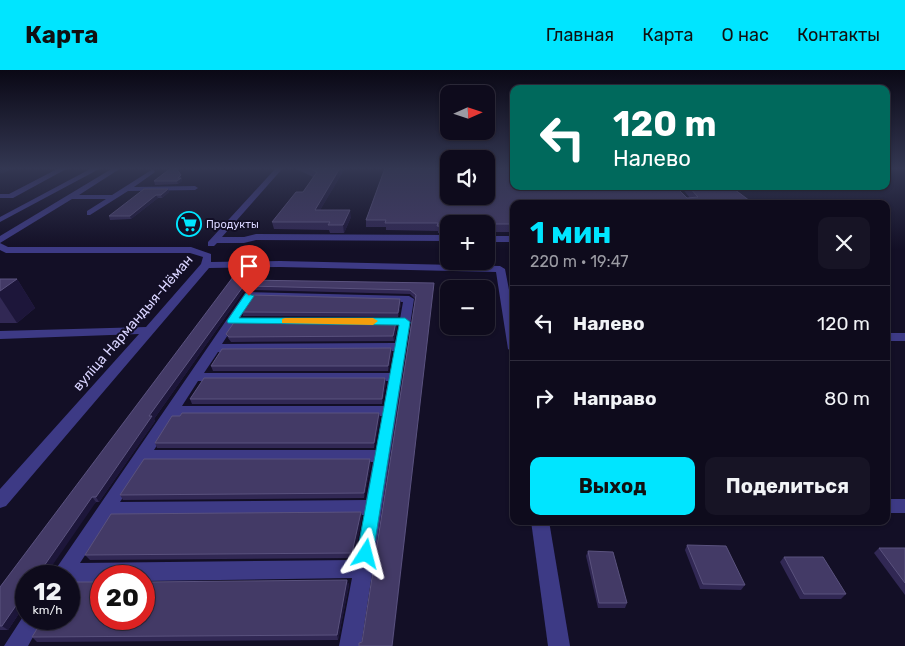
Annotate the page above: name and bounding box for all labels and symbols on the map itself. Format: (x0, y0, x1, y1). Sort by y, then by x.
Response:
north arrow (440, 85, 495, 140)
supermarket icon: Продукты (176, 211, 202, 237)
place label: Продукты (206, 218, 259, 231)
pin (228, 245, 270, 296)
street label: вуліца Нармандыя-Нёман (69, 252, 197, 394)
position arrow (339, 527, 391, 579)
speed limit sign: 20 (90, 565, 155, 630)

